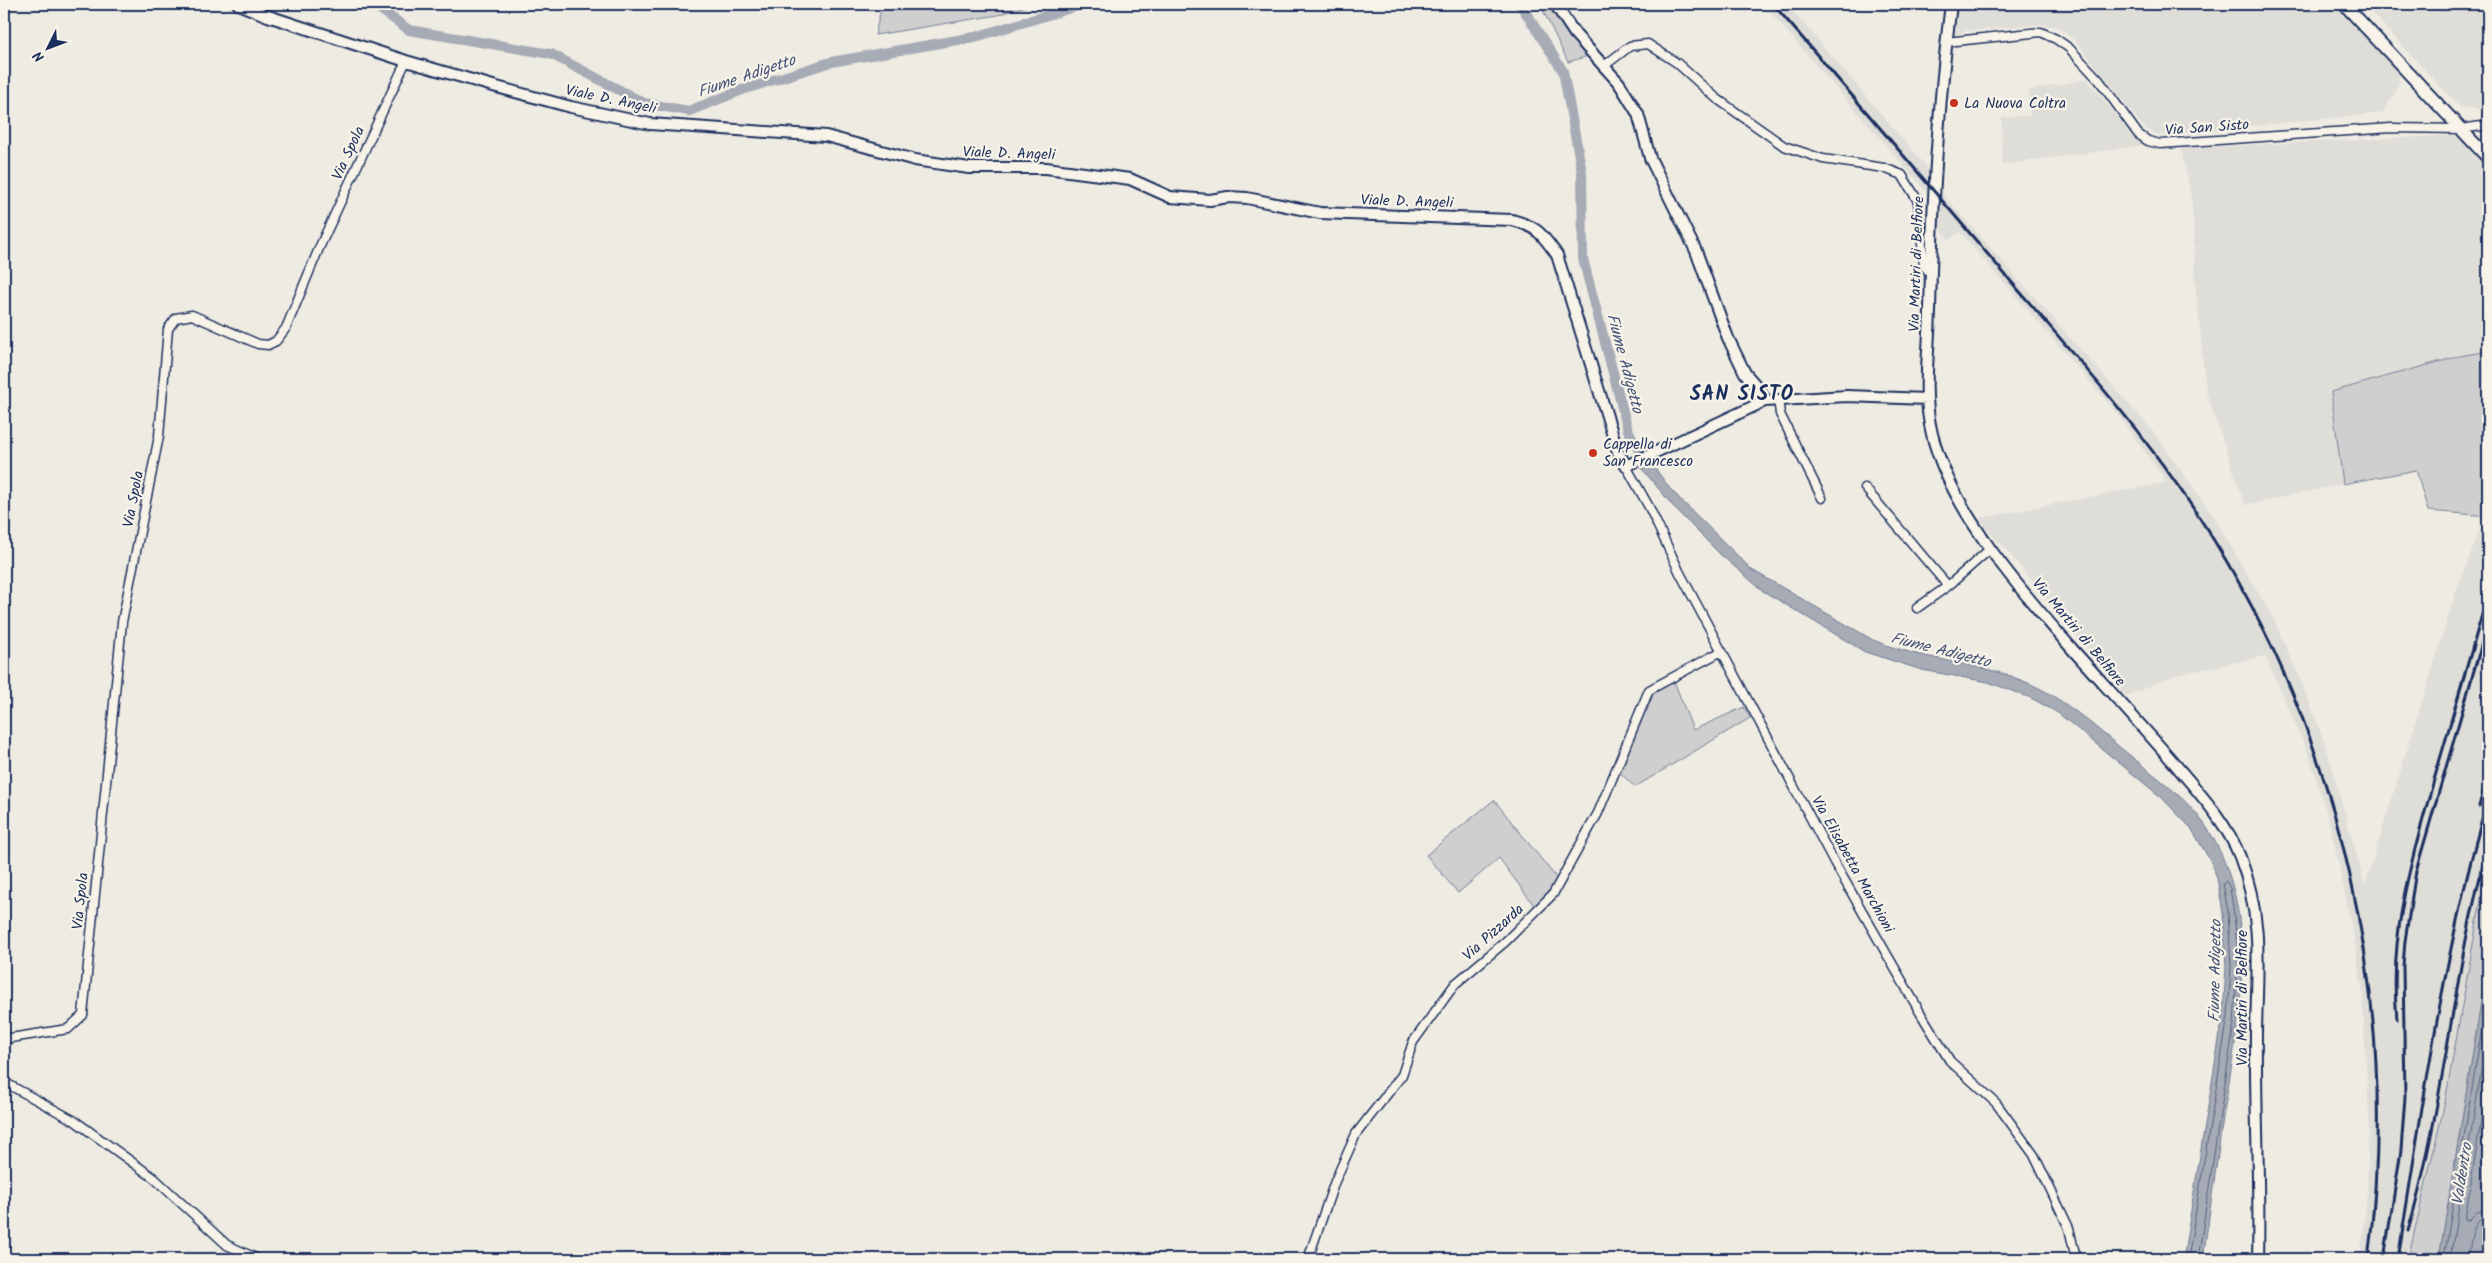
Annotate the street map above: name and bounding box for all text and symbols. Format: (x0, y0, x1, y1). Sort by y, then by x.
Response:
north arrow (22, 22, 72, 72)
text: N (28, 45, 50, 67)
water label: Fiume Adigetto (694, 47, 801, 105)
street label: Viale D. Angeli (563, 79, 660, 122)
place label: La Nuova Coltra (1964, 92, 2066, 116)
marker: La Nuova Coltra (1948, 97, 1960, 109)
street label: Via San Sisto (2164, 113, 2250, 143)
street label: Via Spola (326, 122, 372, 184)
street label: Viale D. Angeli (962, 140, 1057, 168)
street label: Viale D. Angeli (1360, 188, 1455, 216)
street label: Via Martiri di Belfiore (1903, 195, 1931, 332)
water label: Fiume Adigetto (1599, 311, 1650, 418)
district label: SAN SISTO (1690, 379, 1794, 411)
place label: Cappella di San Francesco (1603, 433, 1693, 474)
marker: Cappella di San Francesco (1587, 447, 1599, 459)
street label: Via Spola (117, 469, 151, 530)
street label: Via Martiri di Belfiore (2025, 573, 2131, 693)
water label: Fiume Adigetto (1888, 626, 1995, 675)
street label: Via Elisabetta Marchioni (1804, 791, 1901, 939)
street label: Via Spola (66, 871, 96, 931)
street label: Via Pizzarda (1457, 898, 1530, 967)
water label: Fiume Adigetto (2202, 918, 2229, 1022)
street label: Via Martiri di Belfiore (2231, 930, 2255, 1066)
water label: Valdentro (2445, 1140, 2480, 1207)

